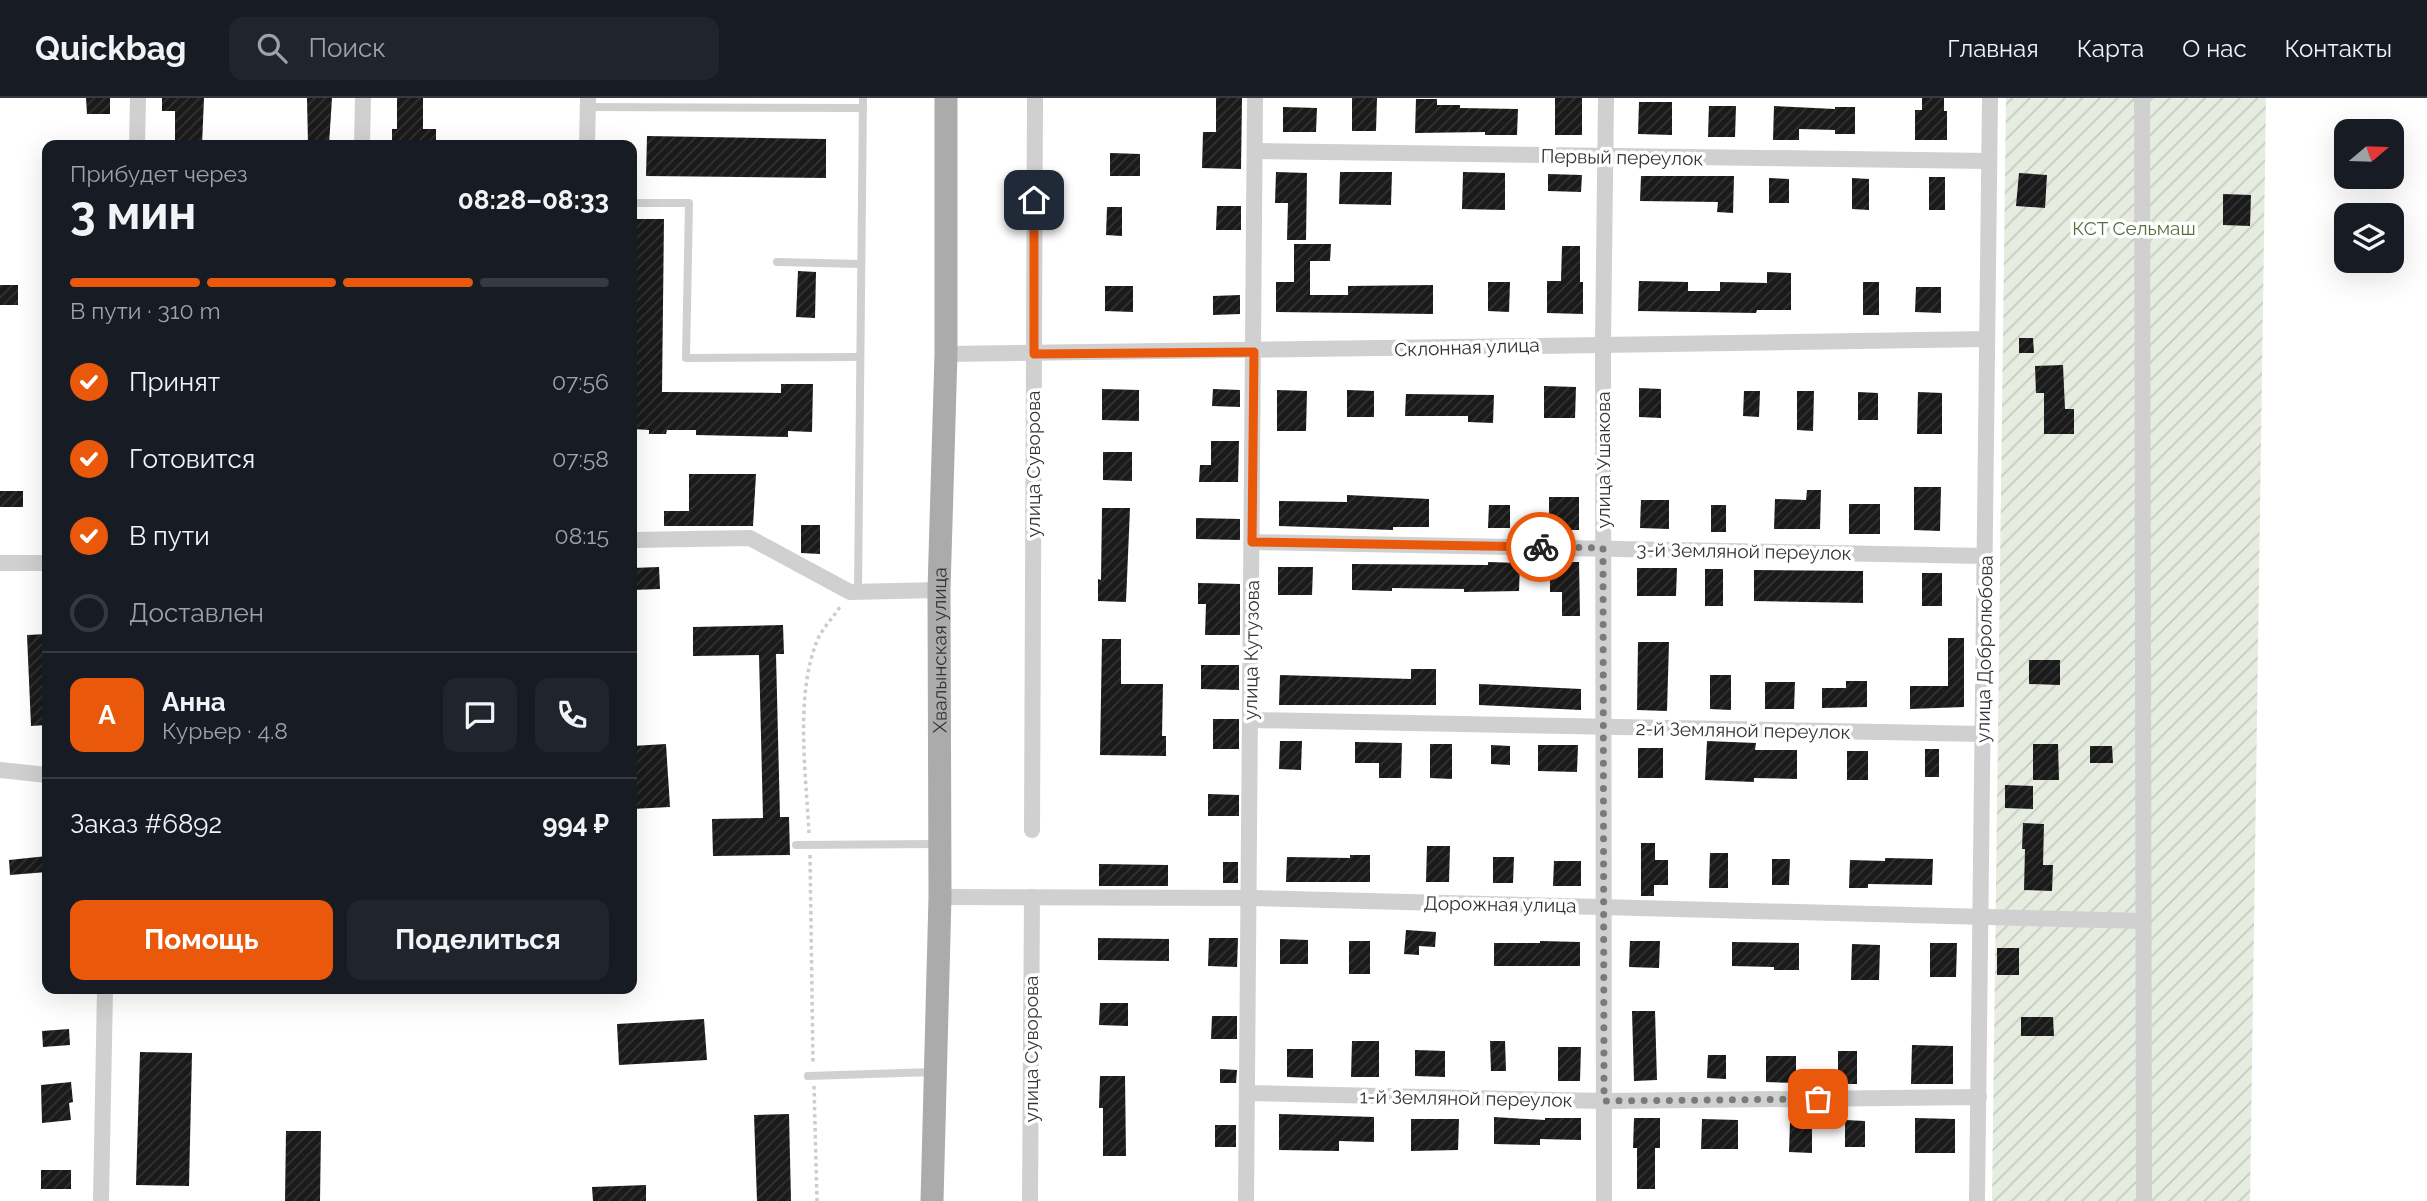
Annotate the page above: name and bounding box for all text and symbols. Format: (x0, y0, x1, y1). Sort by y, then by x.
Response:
search box (229, 17, 719, 80)
text: Quickbag (35, 29, 187, 68)
icon: search (253, 29, 291, 67)
text: Поиск (309, 33, 386, 63)
text: Главная (1947, 34, 2039, 63)
text: Карта (2077, 34, 2144, 63)
text: О нас (2182, 34, 2247, 63)
text: Контакты (2285, 34, 2392, 63)
north arrow (2334, 119, 2404, 189)
map controls (2334, 119, 2404, 273)
street label: Первый переулок (1541, 145, 1704, 169)
text: Прибудет через (70, 160, 248, 187)
pin (1004, 170, 1064, 230)
icon: home (1015, 181, 1053, 219)
text: 08:28–08:33 (458, 185, 609, 215)
text: 3 мин (70, 186, 196, 240)
button: layers (2334, 203, 2404, 273)
park label: КСТ Сельмаш (2072, 217, 2196, 239)
text: В пути · 310 m (70, 297, 221, 324)
street label: Склонная улица (1394, 333, 1540, 361)
icon: check (70, 363, 108, 401)
text: Принят (129, 367, 220, 397)
text: 07:56 (552, 368, 609, 395)
street label: улица Суворова (1022, 391, 1044, 537)
street label: улица Ушакова (1592, 391, 1614, 529)
icon: check (70, 440, 108, 478)
text: Готовится (129, 444, 255, 474)
text: 07:58 (552, 445, 609, 472)
courier (1506, 512, 1576, 582)
icon: check (70, 517, 108, 555)
text: В пути (129, 521, 210, 551)
text: 08:15 (555, 522, 609, 549)
icon: bike (1522, 528, 1560, 566)
street label: 3-й Земляной переулок (1636, 538, 1852, 564)
street label: улица Добролюбова (1971, 555, 1997, 743)
street label: Хвалынская улица (928, 567, 951, 733)
street label: улица Кутузова (1239, 580, 1263, 720)
text: Доставлен (129, 598, 264, 628)
button: chat (443, 678, 517, 752)
button: phone (535, 678, 609, 752)
text: Анна (162, 687, 226, 717)
text: А (98, 700, 116, 730)
text: Курьер · 4.8 (162, 717, 288, 744)
street label: 2-й Земляной переулок (1635, 717, 1851, 743)
text: Заказ #6892 (70, 809, 222, 839)
text: 994 ₽ (542, 809, 609, 839)
street label: Дорожная улица (1423, 892, 1577, 916)
button: Помощь (70, 900, 333, 980)
button: Поделиться (347, 900, 609, 980)
street label: улица Суворова (1020, 976, 1042, 1122)
pin (1788, 1069, 1848, 1129)
icon: bag (1799, 1080, 1837, 1118)
street label: 1-й Земляной переулок (1359, 1085, 1573, 1111)

